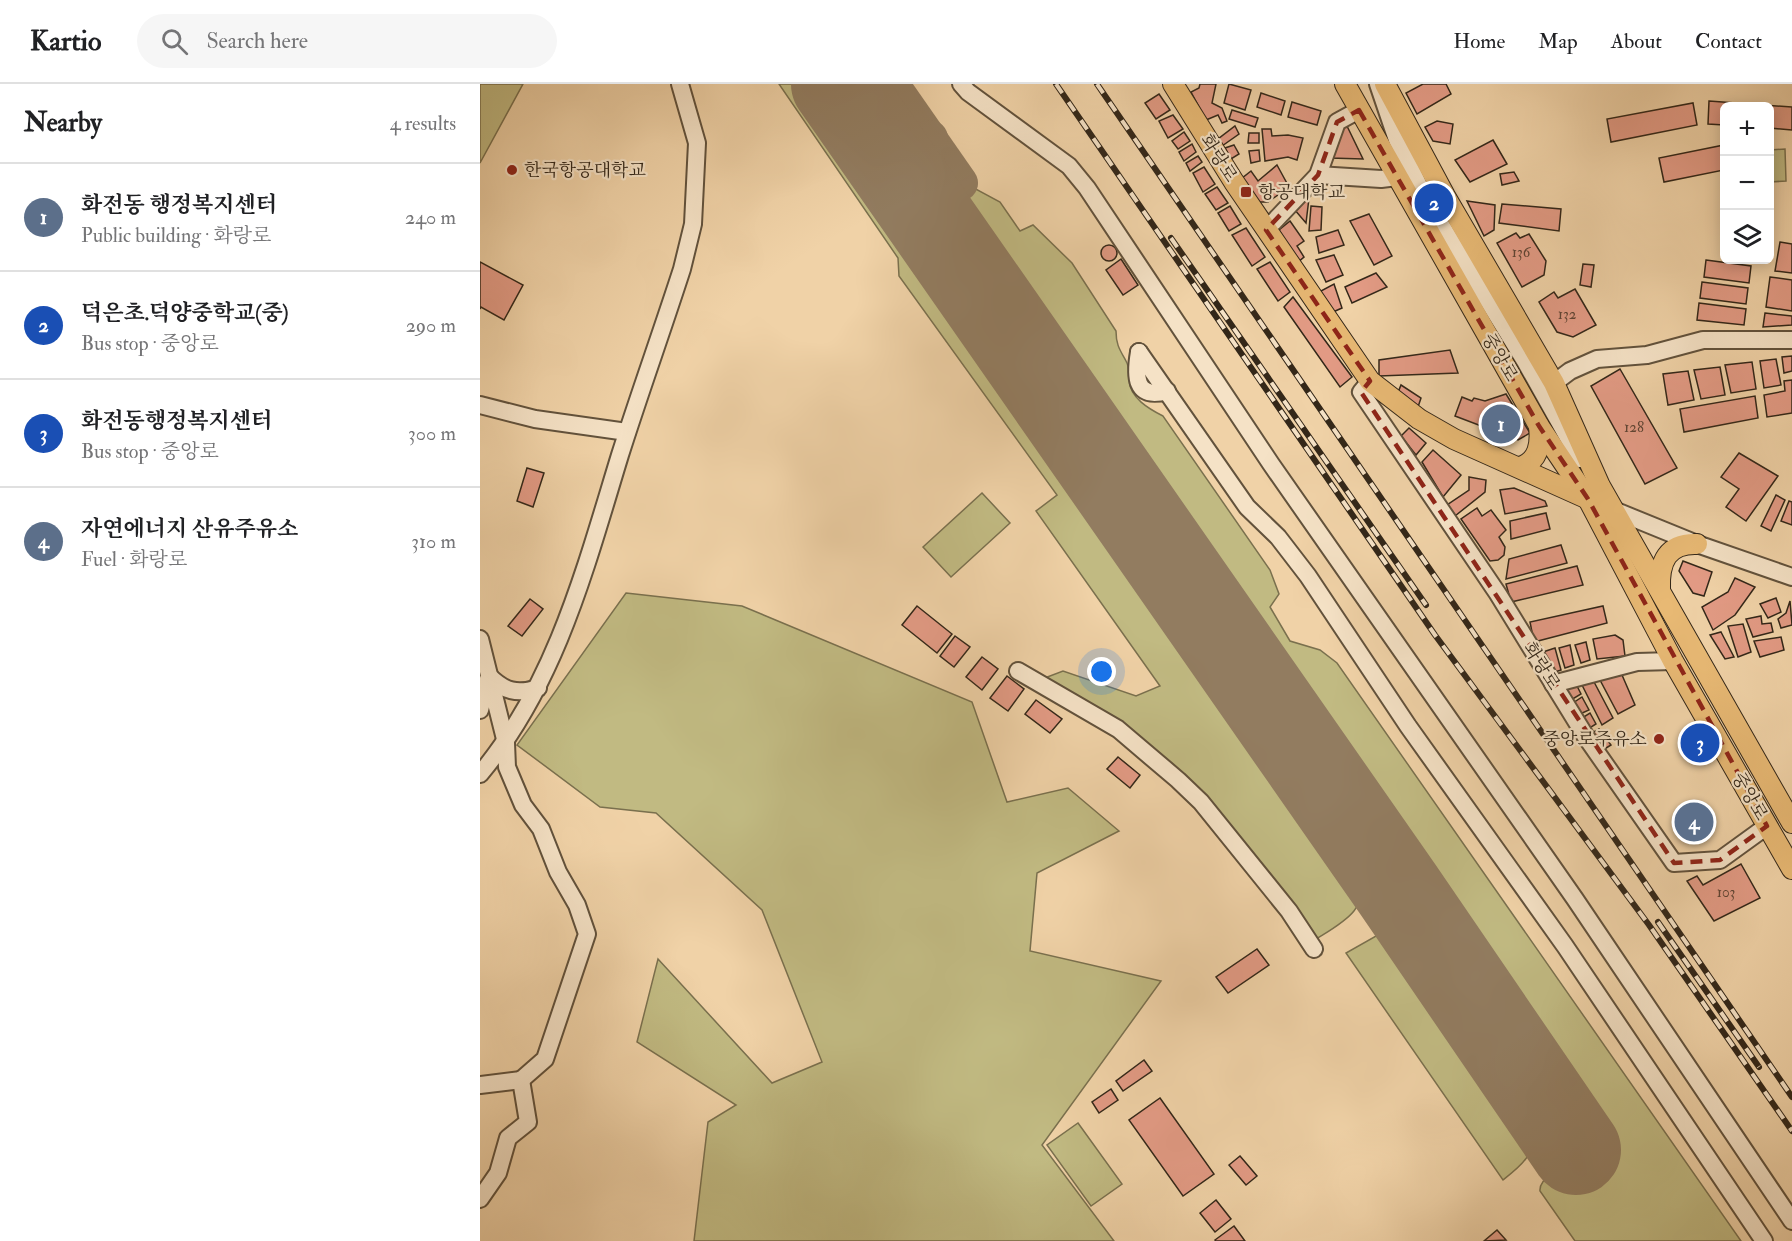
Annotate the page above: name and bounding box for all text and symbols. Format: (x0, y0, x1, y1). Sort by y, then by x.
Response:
search box (137, 14, 557, 68)
text: Kartio (30, 24, 101, 59)
icon: search (158, 25, 191, 58)
text: Search here (206, 27, 308, 55)
text: Home (1453, 28, 1505, 55)
text: Map (1538, 28, 1578, 55)
text: About (1611, 28, 1662, 55)
text: Contact (1695, 28, 1762, 55)
map controls (1720, 102, 1774, 264)
button: + (1720, 102, 1774, 156)
text: Nearby (24, 107, 102, 139)
text: 4 results (390, 111, 456, 136)
street label: 화랑로 (1195, 130, 1242, 186)
button: − (1720, 156, 1774, 210)
place label: 한국항공대학교 (524, 159, 646, 182)
marker: 한국항공대학교 (505, 163, 519, 177)
pin: 2 (1414, 180, 1454, 226)
place label: 항공대학교 (1258, 181, 1346, 204)
marker: 항공대학교 (1239, 185, 1253, 199)
text: 화전동 행정복지센터 (81, 191, 277, 219)
text: 1 (40, 205, 47, 230)
text: 240 m (405, 205, 456, 230)
button: layers (1720, 210, 1774, 264)
text: Public building · 화랑로 (81, 223, 271, 248)
house number: 136 (1512, 243, 1532, 262)
text: 덕은초.덕양중학교(중) (81, 299, 289, 327)
house number: 132 (1558, 305, 1577, 324)
text: 2 (38, 313, 49, 338)
text: 290 m (406, 313, 456, 338)
street label: 중앙로 (1477, 329, 1523, 386)
text: Bus stop · 중앙로 (81, 331, 219, 356)
pin: 1 (1482, 402, 1520, 446)
text: 화전동행정복지센터 (81, 407, 272, 435)
house number: 128 (1624, 418, 1644, 437)
text: 3 (40, 421, 47, 446)
text: 300 m (408, 421, 456, 446)
text: Bus stop · 중앙로 (81, 439, 219, 464)
text: 자연에너지 산유주유소 (81, 515, 298, 543)
text: 4 (38, 529, 49, 554)
text: 310 m (411, 529, 456, 554)
text: Fuel · 화랑로 (81, 547, 187, 572)
street label: 화랑로 (1518, 638, 1565, 694)
your location (1087, 657, 1116, 686)
pin: 3 (1680, 720, 1720, 766)
place label: 중앙로주유소 (1543, 728, 1647, 751)
marker: 중앙로주유소 (1652, 732, 1666, 746)
street label: 중앙로 (1727, 768, 1773, 825)
pin: 4 (1674, 800, 1714, 844)
house number: 103 (1717, 883, 1735, 902)

